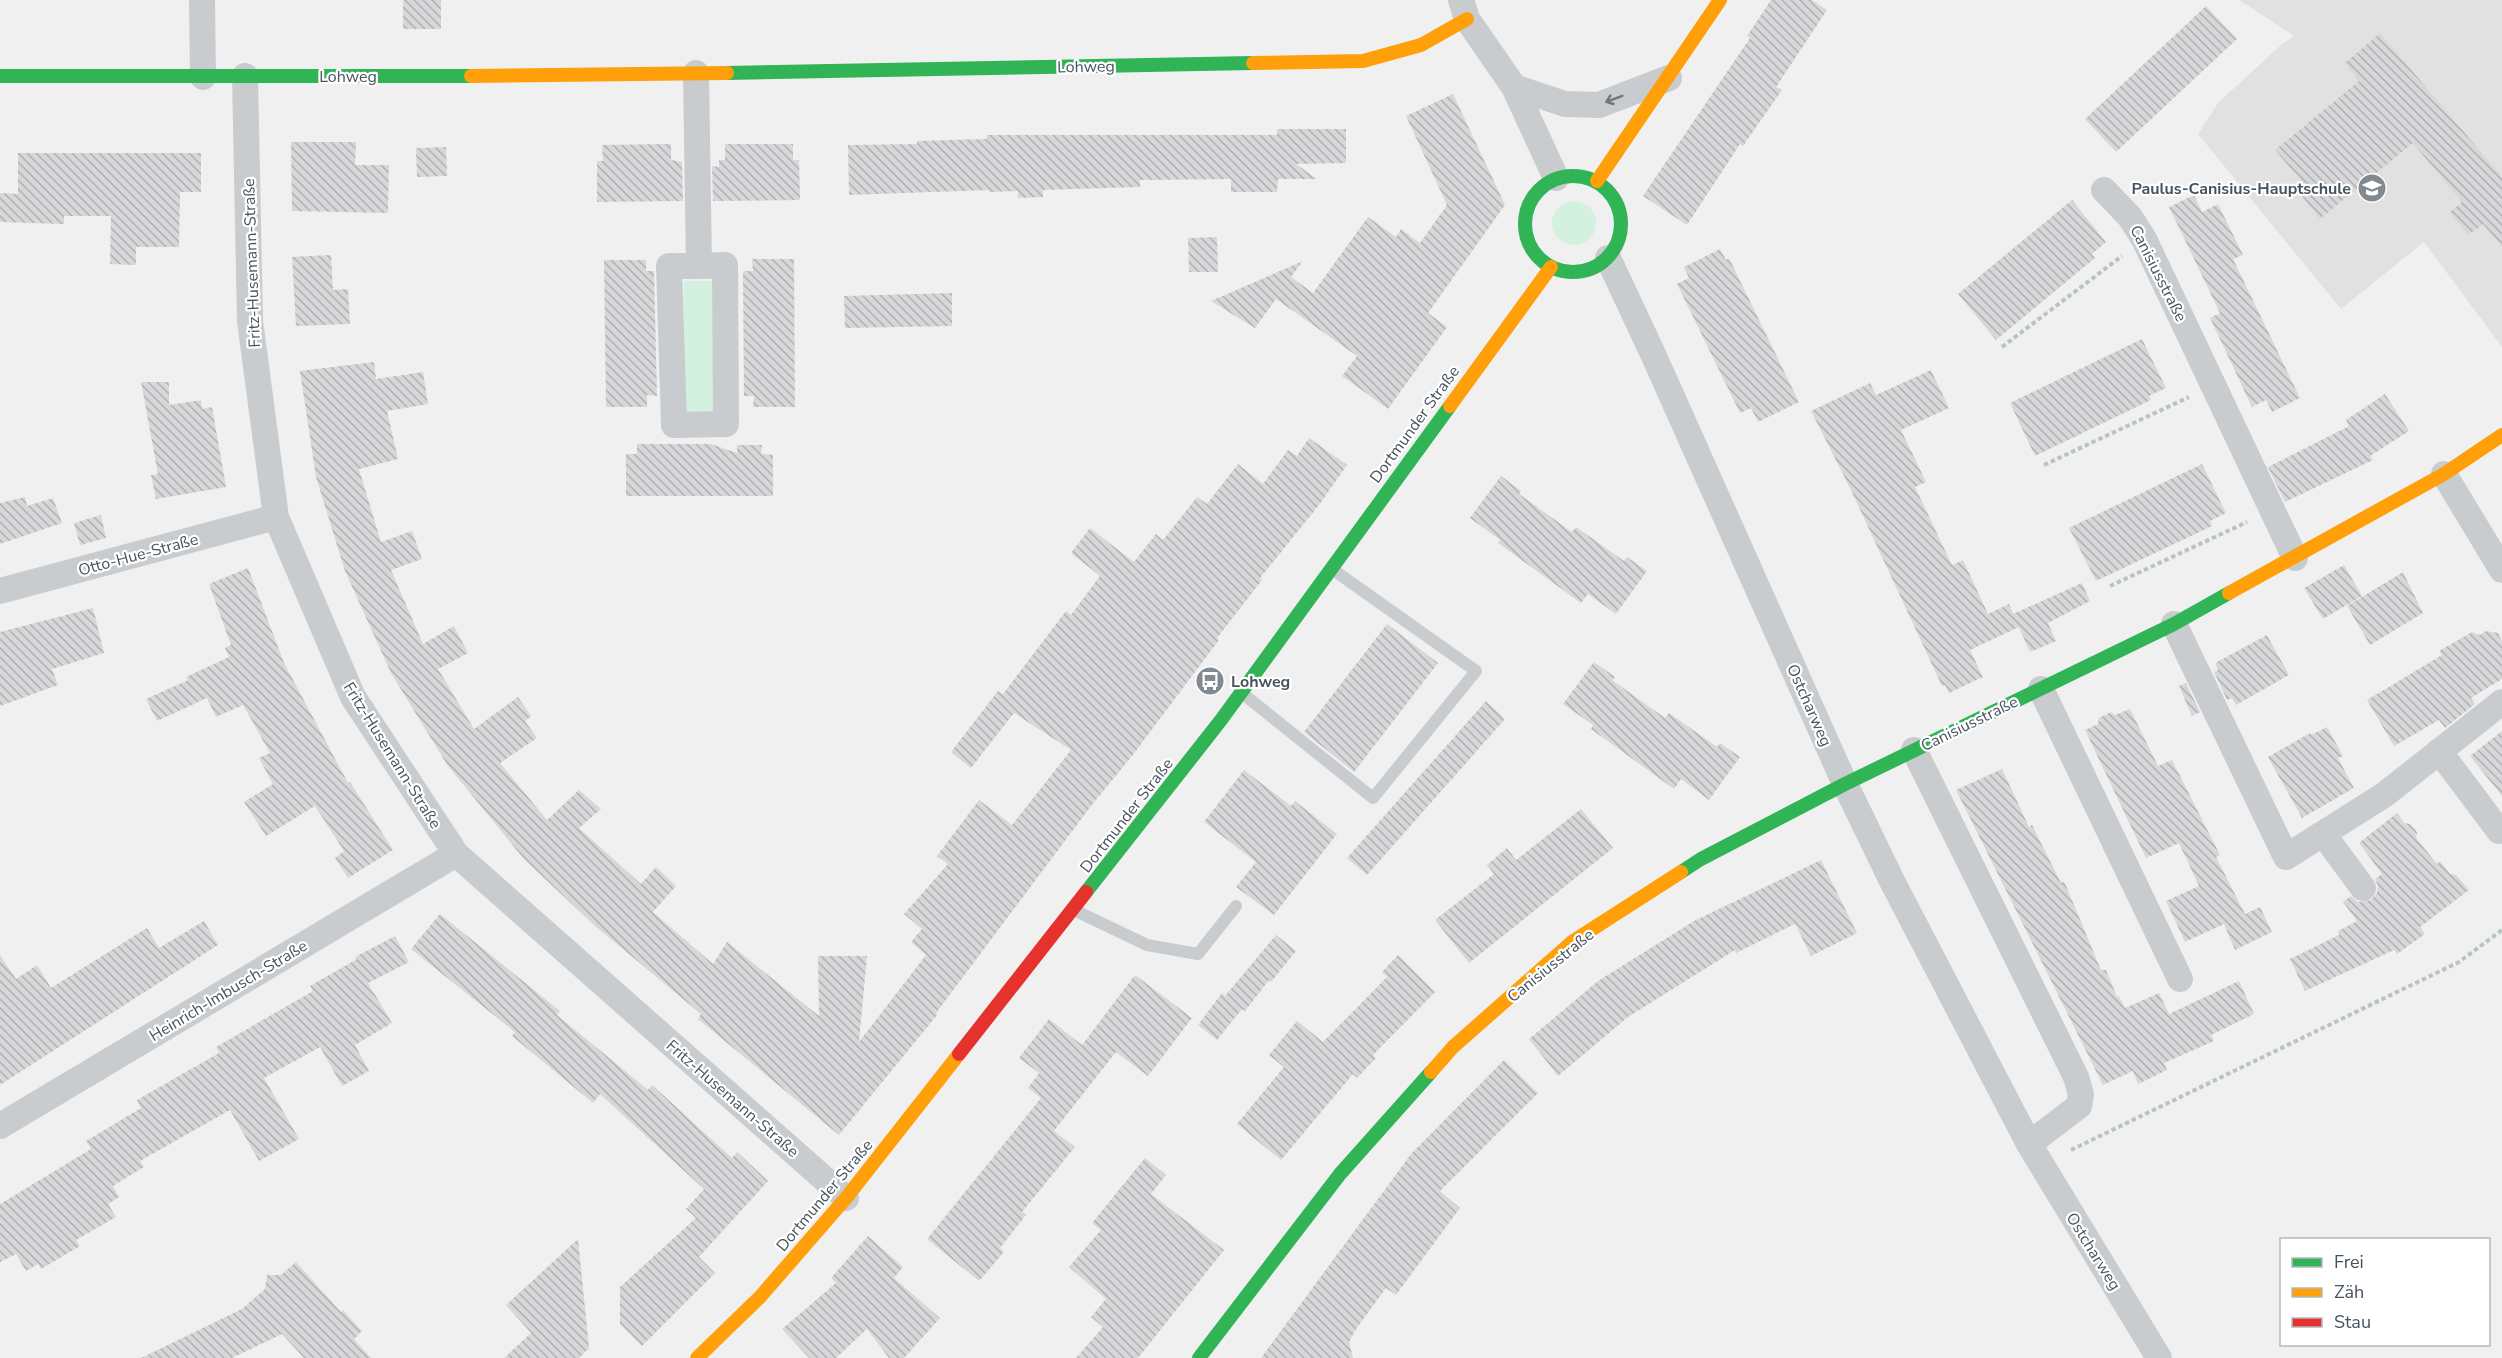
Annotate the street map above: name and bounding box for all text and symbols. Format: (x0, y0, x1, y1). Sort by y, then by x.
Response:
street label: Lohweg (1057, 55, 1115, 79)
street label: Lohweg (319, 66, 377, 88)
one-way arrow (1606, 94, 1624, 105)
school or university icon: Paulus-Canisius-Hauptschule (2356, 172, 2388, 204)
street label: Fritz-Husemann-Straße (238, 178, 266, 348)
place label: Paulus-Canisius-Hauptschule (2131, 178, 2351, 200)
street label: Canisiusstraße (2124, 221, 2192, 325)
street label: Dortmunder Straße (1365, 362, 1465, 488)
street label: Otto-Hue-Straße (76, 528, 201, 582)
street label: Ostcharweg (1781, 661, 1837, 750)
bus stop icon: Lohweg (1194, 665, 1226, 697)
place label: Lohweg (1231, 671, 1290, 693)
street label: Fritz-Husemann-Straße (338, 678, 446, 833)
street label: Canisiusstraße (1917, 691, 2022, 757)
street label: Dortmunder Straße (1075, 754, 1179, 877)
street label: Canisiusstraße (1503, 924, 1599, 1008)
street label: Heinrich-Imbusch-Straße (145, 935, 312, 1047)
street label: Fritz-Husemann-Straße (661, 1035, 803, 1163)
street label: Dortmunder Straße (771, 1135, 878, 1256)
street label: Ostcharweg (2061, 1208, 2126, 1295)
legend (2280, 1238, 2490, 1346)
text: Frei (2334, 1250, 2364, 1274)
text: Zäh (2334, 1280, 2364, 1304)
text: Stau (2334, 1310, 2371, 1334)

